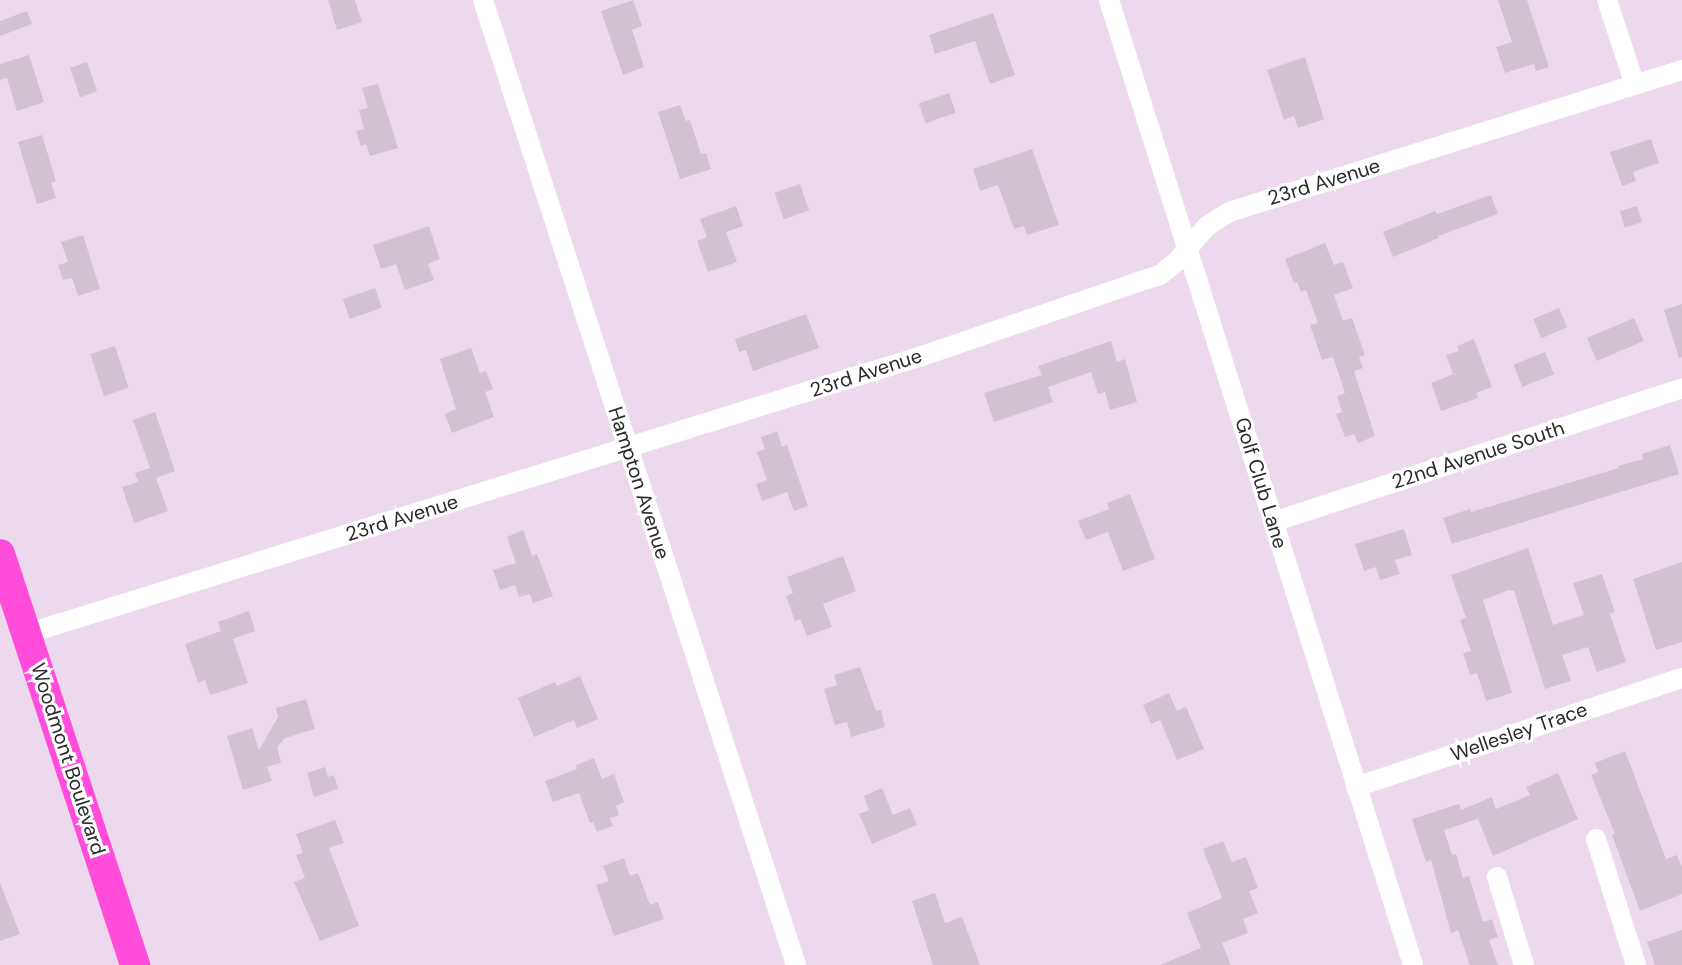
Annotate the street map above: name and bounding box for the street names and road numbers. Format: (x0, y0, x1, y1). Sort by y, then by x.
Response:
street label: 23rd Avenue (1265, 154, 1383, 210)
street label: 23rd Avenue (807, 344, 925, 402)
street label: Hampton Avenue (603, 404, 675, 562)
street label: Golf Club Lane (1230, 414, 1292, 552)
street label: 22nd Avenue South (1389, 416, 1567, 494)
street label: 23rd Avenue (343, 490, 461, 546)
street label: Woodmont Boulevard (26, 660, 110, 858)
street label: Wellesley Trace (1447, 697, 1591, 767)

